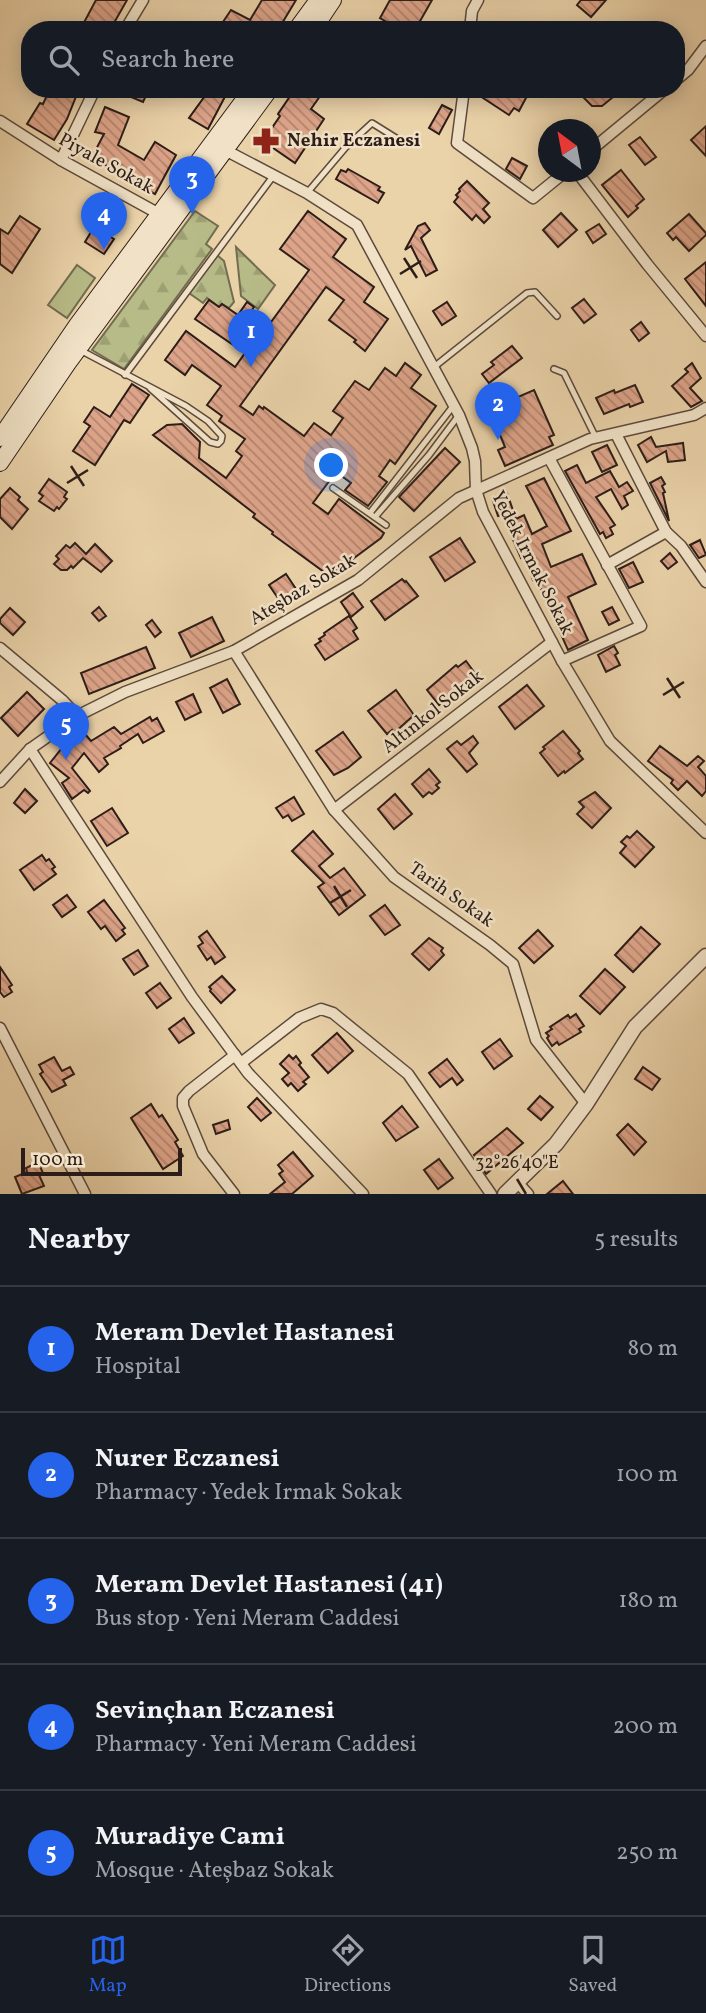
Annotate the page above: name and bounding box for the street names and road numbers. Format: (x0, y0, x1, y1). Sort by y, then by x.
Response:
street label: Piyale Sokak (54, 127, 158, 201)
street label: Yedek Irmak Sokak (484, 486, 580, 640)
street label: Ateşbaz Sokak (245, 548, 361, 632)
street label: Altınkol Sokak (377, 664, 489, 760)
street label: Tarih Sokak (403, 856, 499, 934)

